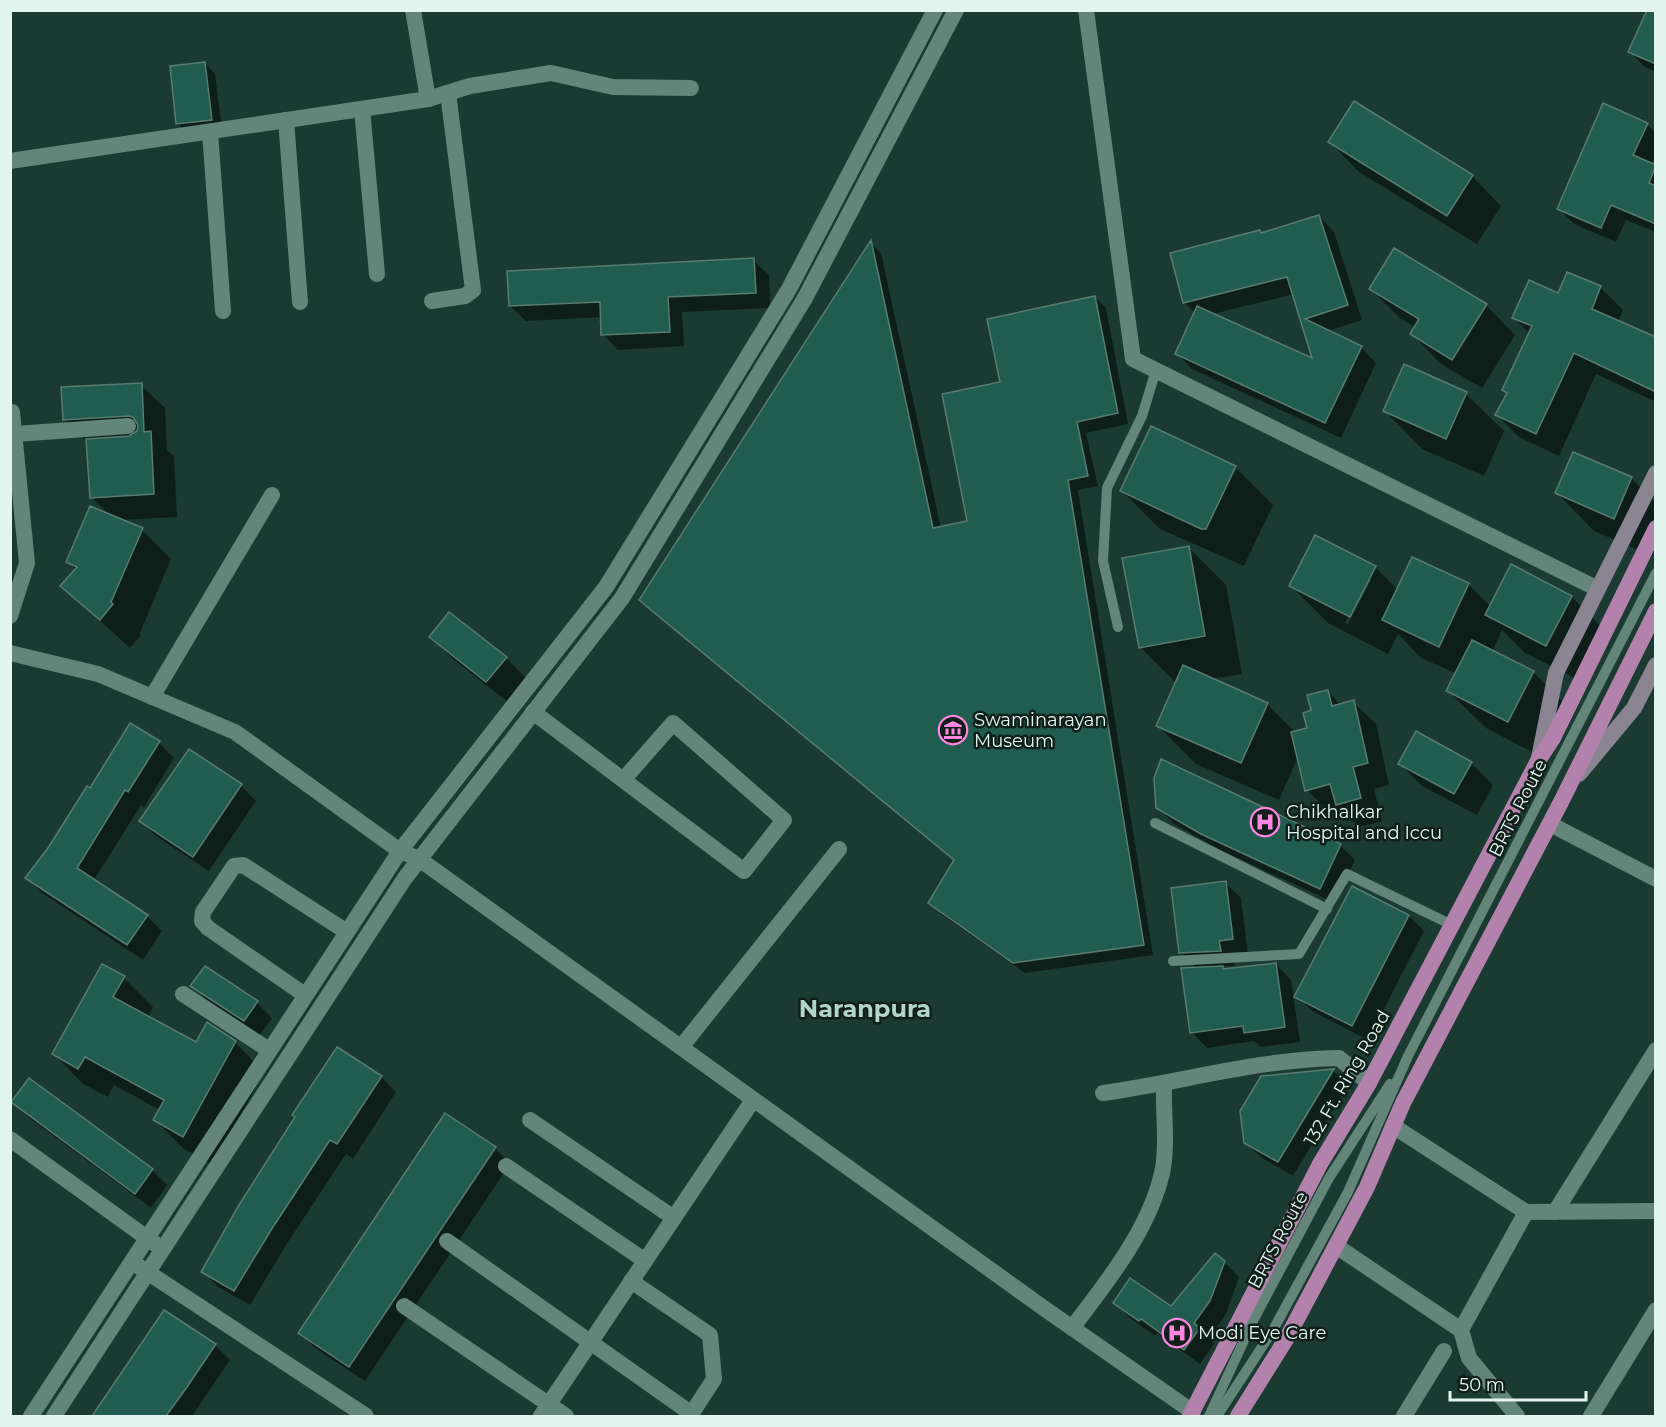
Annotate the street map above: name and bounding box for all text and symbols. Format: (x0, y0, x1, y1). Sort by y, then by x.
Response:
place label: Swaminarayan Museum (974, 709, 1107, 752)
museum icon: Swaminarayan Museum (937, 714, 969, 746)
street label: BRTS Route (1484, 755, 1552, 860)
place label: Chikhalkar Hospital and Iccu (1286, 801, 1442, 844)
hospital icon: Chikhalkar Hospital and Iccu (1249, 806, 1281, 838)
district label: Naranpura (799, 994, 931, 1023)
street label: 132 Ft. Ring Road (1299, 1006, 1395, 1150)
street label: BRTS Route (1243, 1188, 1313, 1292)
hospital icon: Modi Eye Care (1161, 1317, 1193, 1349)
place label: Modi Eye Care (1198, 1322, 1327, 1344)
scale bar (1450, 1364, 1586, 1402)
text: 50 m (1459, 1374, 1505, 1396)

